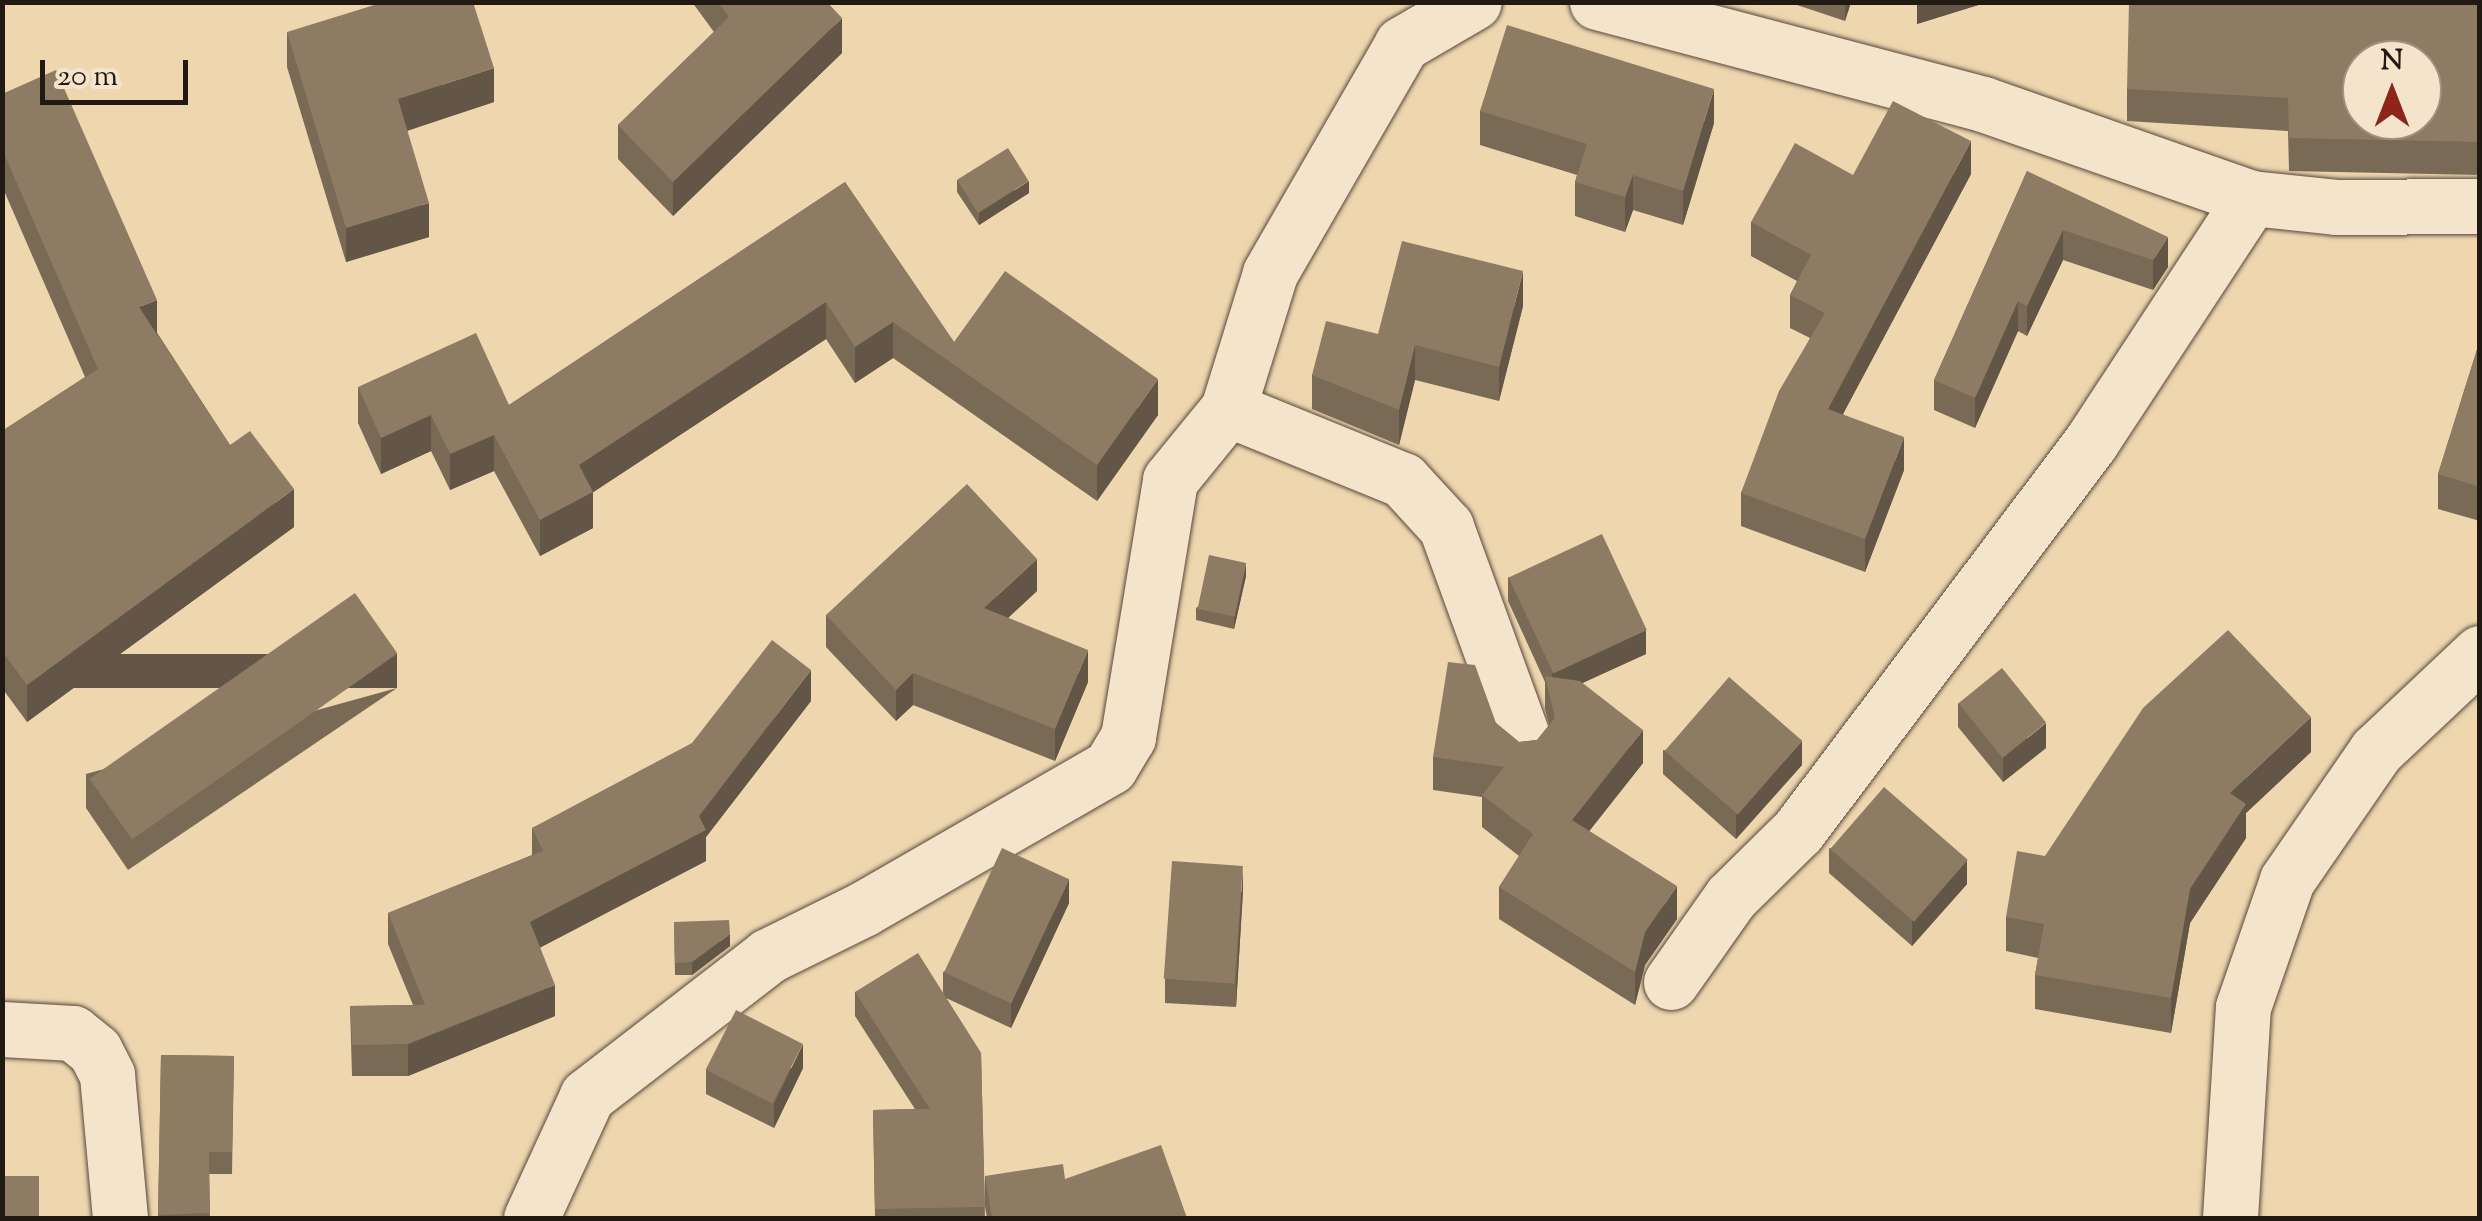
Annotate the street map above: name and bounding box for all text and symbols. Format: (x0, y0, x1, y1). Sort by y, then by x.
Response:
scale bar (45, 40, 192, 102)
north arrow (2342, 40, 2442, 140)
text: N (2381, 42, 2403, 82)
text: 20 m (57, 56, 118, 99)

